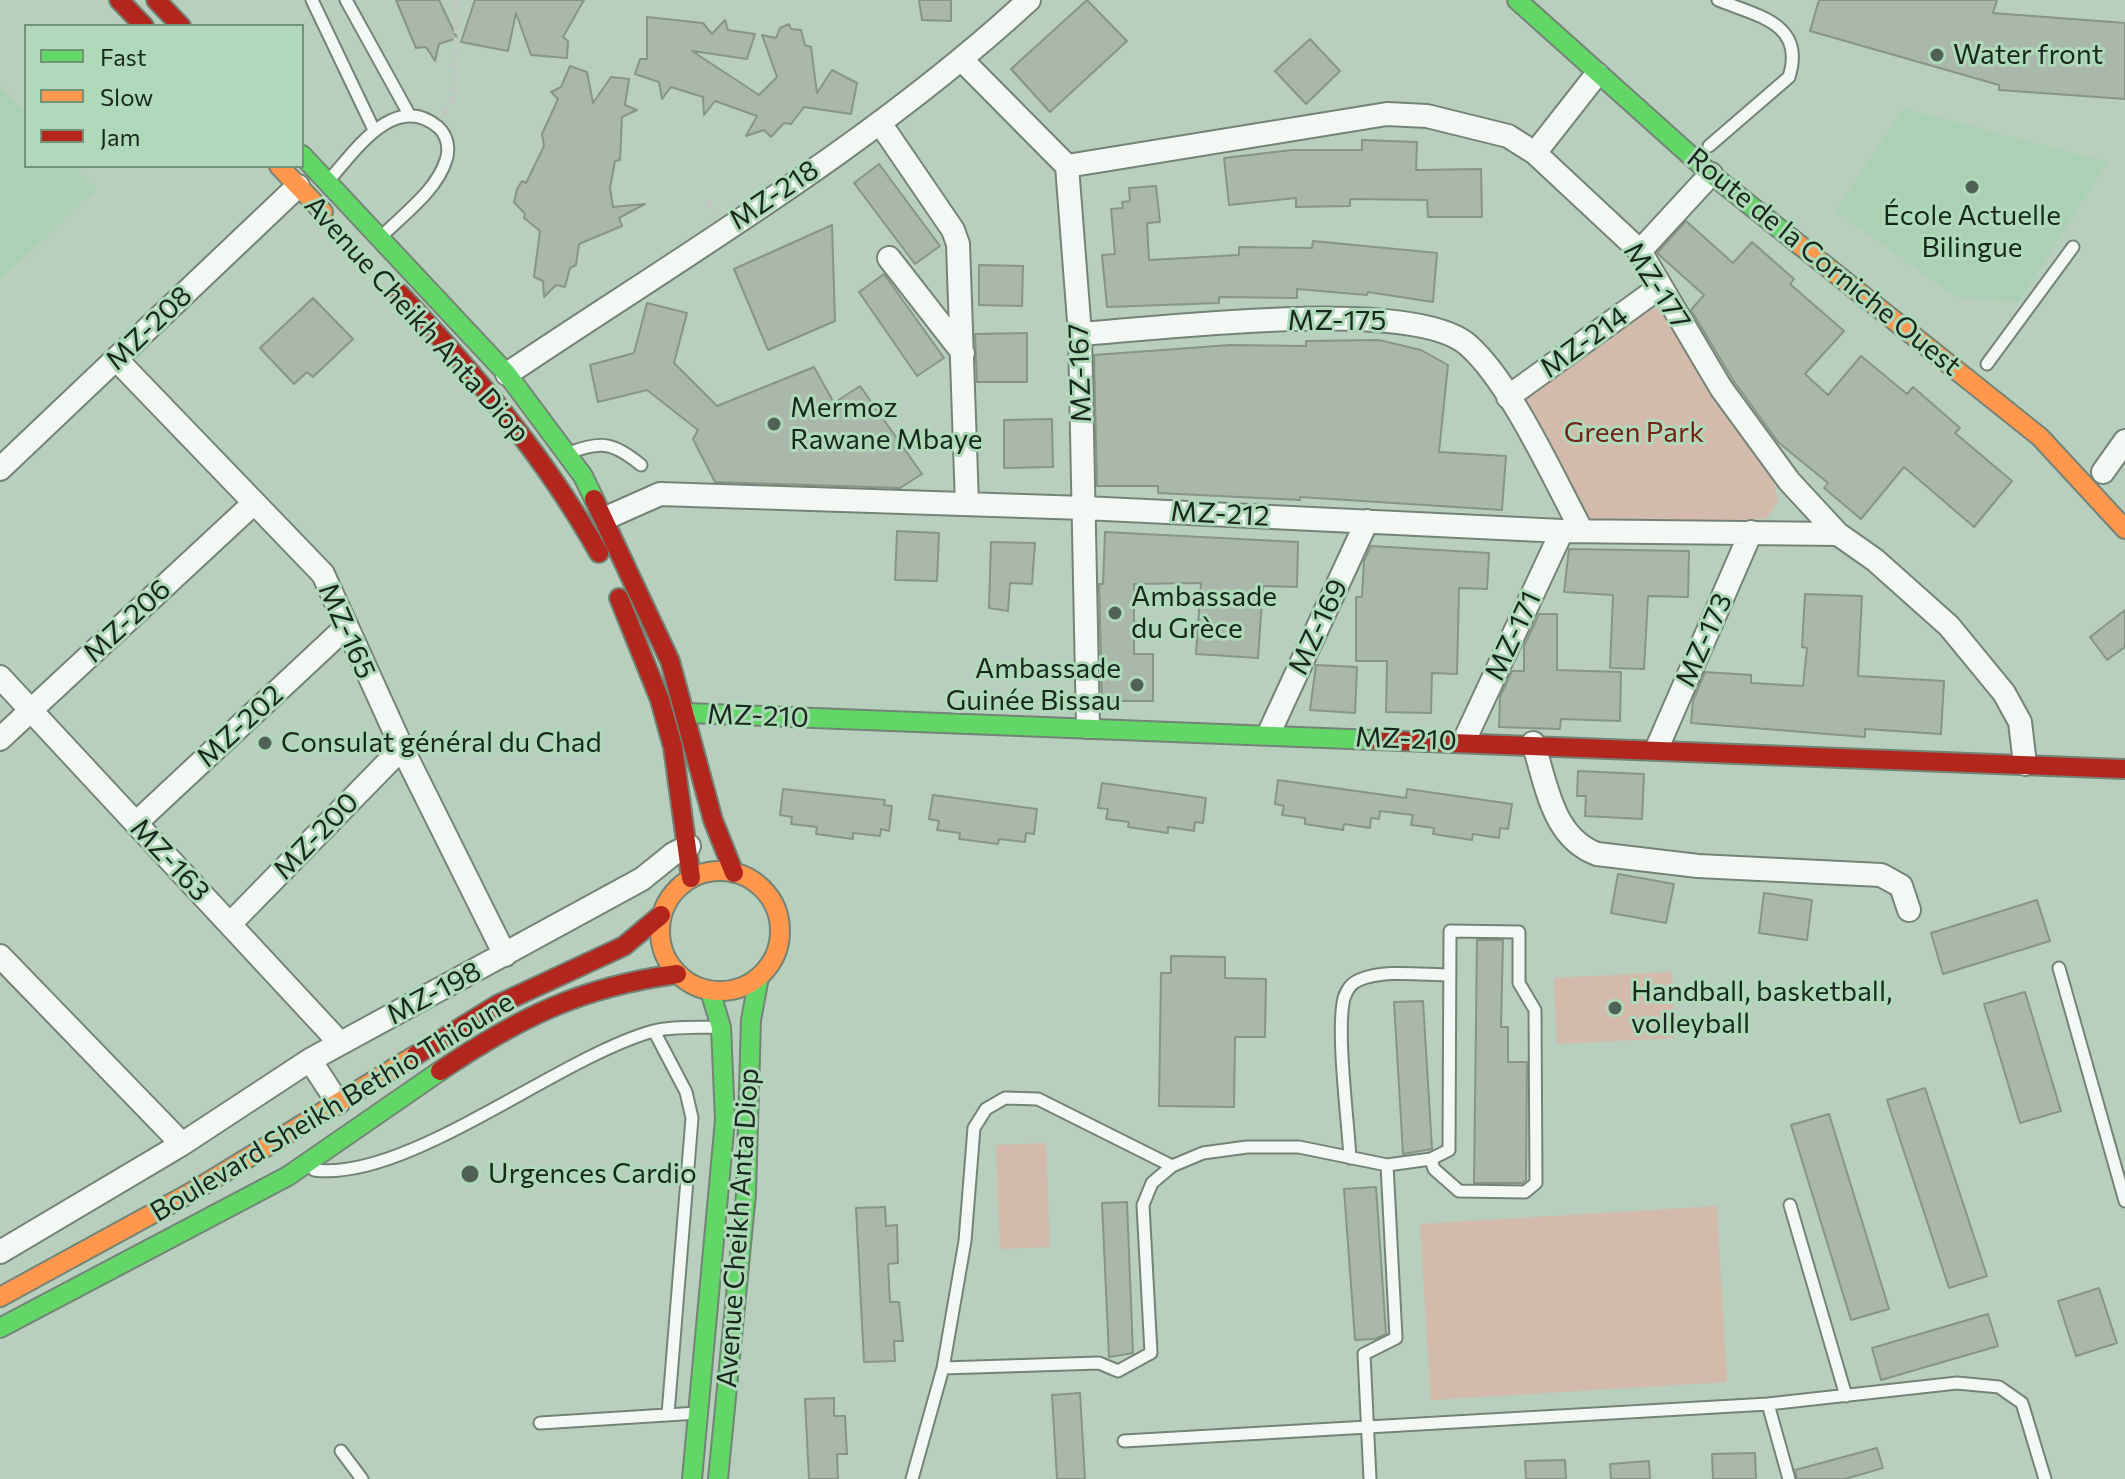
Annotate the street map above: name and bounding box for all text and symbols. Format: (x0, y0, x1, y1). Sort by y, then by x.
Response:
legend (24, 24, 304, 168)
place label: Water front (1953, 38, 2103, 72)
text: Fast (100, 42, 147, 71)
marker: Water front (1928, 46, 1946, 64)
text: Slow (100, 82, 153, 111)
text: Jam (100, 122, 140, 151)
street label: Route de la Corniche Ouest (1680, 141, 1968, 383)
street label: MZ-218 (723, 153, 825, 237)
marker: École Actuelle Bilingue (1963, 178, 1981, 196)
street label: Avenue Cheikh Anta Diop (297, 189, 537, 449)
place label: École Actuelle Bilingue (1883, 199, 2061, 265)
street label: MZ-177 (1616, 236, 1698, 336)
street label: MZ-208 (99, 279, 199, 377)
street label: MZ-214 (1534, 299, 1634, 385)
street label: MZ-175 (1288, 304, 1386, 338)
street label: MZ-167 (1061, 323, 1099, 423)
place label: Mermoz Rawane Mbaye (790, 391, 982, 457)
marker: Mermoz Rawane Mbaye (765, 415, 783, 433)
park label: Green Park (1564, 416, 1704, 450)
street label: MZ-212 (1170, 495, 1270, 533)
street label: MZ-206 (77, 572, 177, 670)
street label: MZ-169 (1281, 574, 1355, 680)
street label: MZ-165 (311, 578, 383, 684)
place label: Ambassade du Grèce (1131, 580, 1277, 646)
street label: MZ-171 (1478, 586, 1548, 686)
street label: MZ-173 (1669, 588, 1739, 692)
marker: Ambassade du Grèce (1106, 604, 1124, 622)
place label: Ambassade Guinée Bissau (946, 652, 1121, 718)
marker: Ambassade Guinée Bissau (1128, 676, 1146, 694)
street label: MZ-202 (190, 678, 290, 774)
street label: MZ-210 (707, 697, 809, 735)
street label: MZ-210 (1355, 720, 1457, 758)
place label: Consulat général du Chad (281, 726, 602, 760)
marker: Consulat général du Chad (256, 734, 274, 752)
street label: MZ-200 (266, 785, 366, 887)
street label: MZ-163 (123, 812, 217, 908)
street label: MZ-198 (381, 954, 487, 1032)
place label: Handball, basketball, volleyball (1631, 975, 1892, 1041)
street label: Boulevard Sheikh Bethio Thioune (144, 985, 520, 1229)
marker: Handball, basketball, volleyball (1606, 999, 1624, 1017)
street label: Avenue Cheikh Anta Diop (710, 1067, 766, 1389)
place label: Urgences Cardio (488, 1157, 697, 1191)
marker: Urgences Cardio (459, 1163, 481, 1185)

